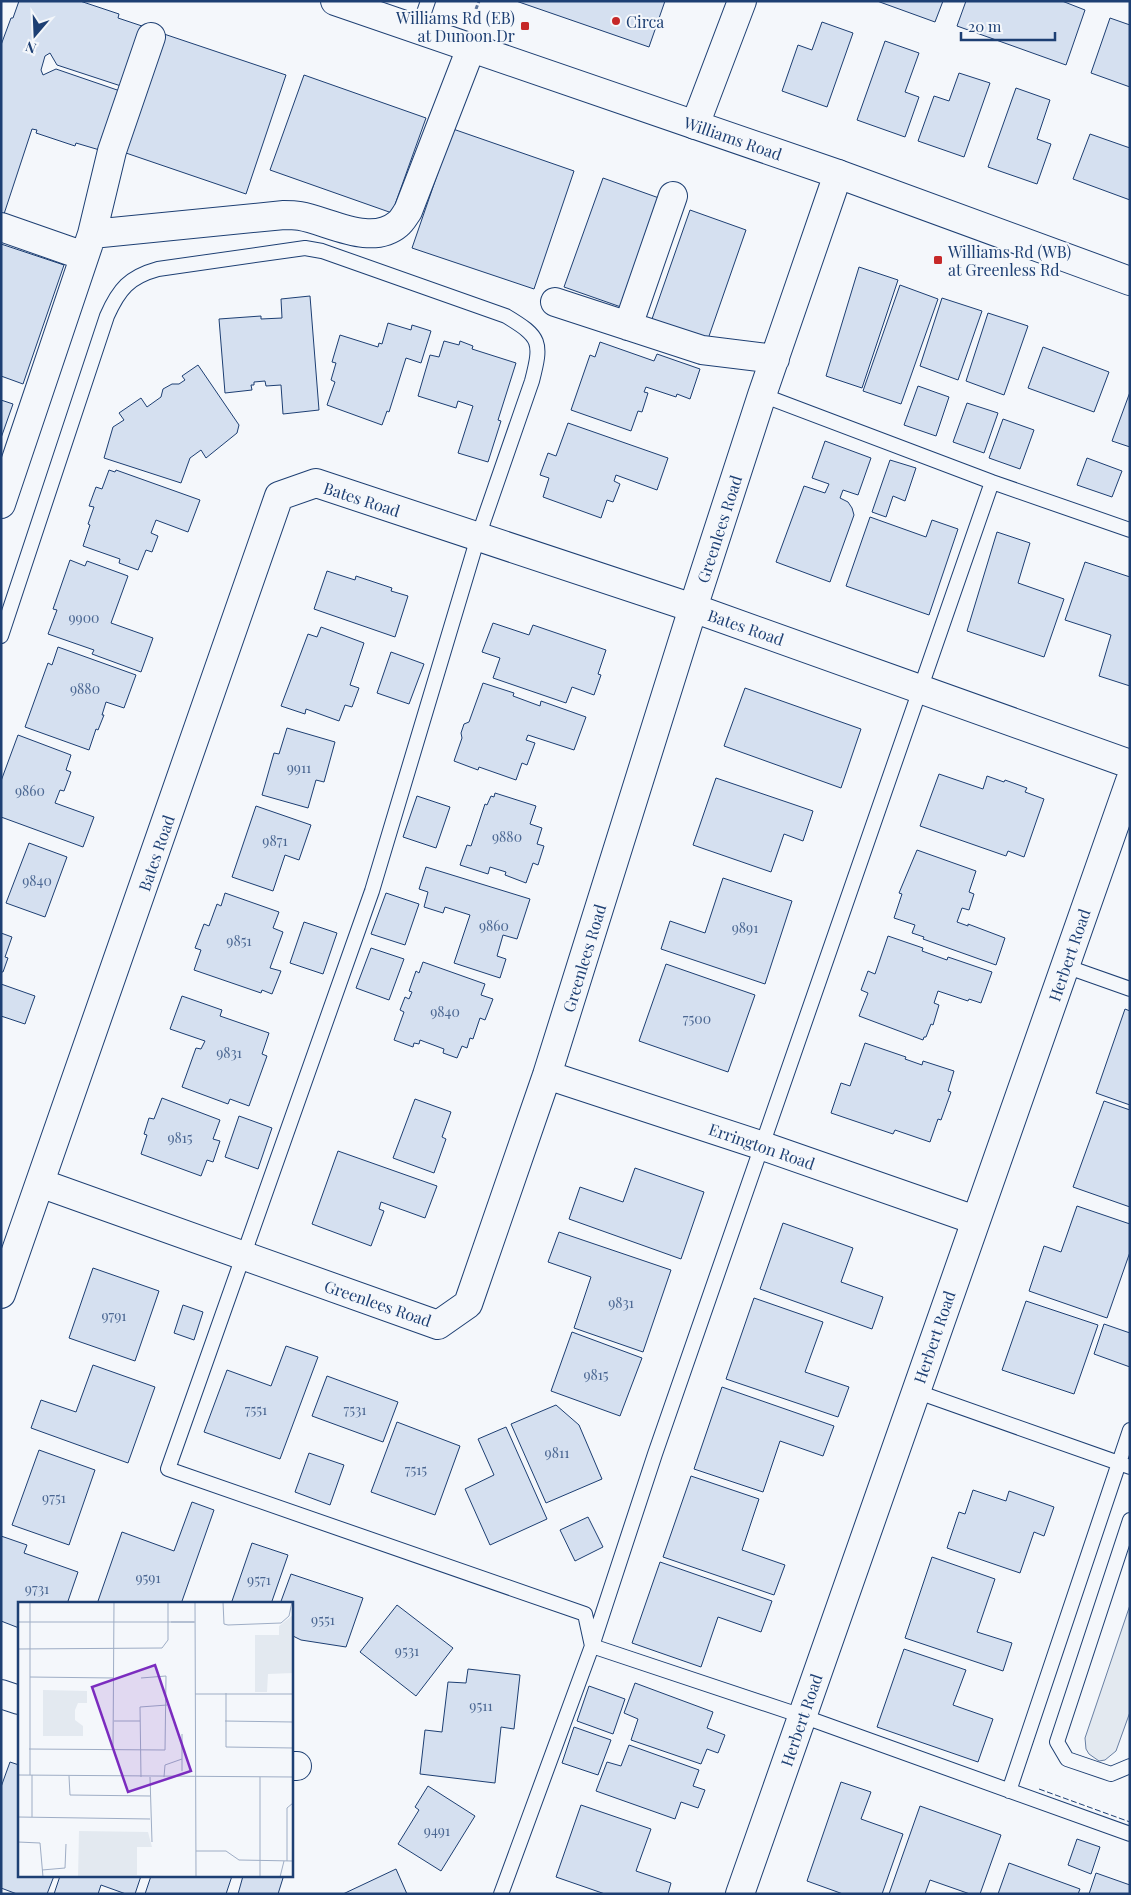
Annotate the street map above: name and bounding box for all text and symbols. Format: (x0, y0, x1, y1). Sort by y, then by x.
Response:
place label: Williams Rd (EB) at Dunoon Dr (395, 7, 515, 46)
north arrow (10, 10, 60, 60)
scale bar (961, 10, 1055, 42)
place label: Circa (626, 11, 664, 32)
marker: Circa (610, 15, 622, 27)
text: 20 m (968, 16, 1002, 36)
marker: Williams Rd (EB) at Dunoon Dr (519, 20, 531, 32)
text: N (23, 37, 38, 58)
street label: Williams Road (680, 111, 785, 165)
place label: Williams Rd (WB) at Greenless Rd (947, 241, 1071, 280)
marker: Williams Rd (WB) at Greenless Rd (932, 254, 944, 266)
street label: Greenlees Road (692, 473, 746, 585)
street label: Bates Road (321, 477, 403, 521)
street label: Bates Road (705, 604, 787, 650)
house number: 9900 (68, 608, 100, 627)
house number: 9880 (70, 679, 100, 698)
house number: 9911 (287, 758, 311, 777)
house number: 9860 (15, 781, 45, 800)
street label: Bates Road (133, 812, 179, 894)
house number: 9880 (492, 827, 522, 846)
house number: 9871 (262, 831, 288, 850)
house number: 9840 (22, 871, 52, 890)
street label: Greenlees Road (558, 901, 610, 1015)
street label: Herbert Road (1043, 906, 1095, 1004)
house number: 9860 (479, 916, 509, 935)
house number: 9891 (732, 918, 758, 937)
house number: 9851 (226, 931, 252, 950)
house number: 9840 (430, 1002, 460, 1021)
house number: 7500 (683, 1009, 711, 1028)
house number: 9831 (216, 1043, 242, 1062)
street label: Errington Road (706, 1118, 818, 1174)
house number: 9815 (167, 1128, 193, 1147)
street label: Greenlees Road (322, 1275, 434, 1331)
street label: Herbert Road (908, 1288, 960, 1386)
house number: 9831 (608, 1293, 634, 1312)
house number: 9791 (101, 1306, 127, 1325)
house number: 9815 (583, 1365, 609, 1384)
house number: 7551 (245, 1400, 267, 1419)
house number: 7531 (344, 1400, 367, 1419)
house number: 9811 (545, 1443, 569, 1462)
house number: 7515 (405, 1460, 427, 1479)
house number: 9751 (42, 1488, 66, 1507)
house number: 9591 (135, 1568, 161, 1587)
house number: 9571 (247, 1570, 271, 1589)
house number: 9731 (25, 1579, 49, 1598)
inset map (18, 1602, 292, 1878)
house number: 9551 (311, 1610, 335, 1629)
house number: 9531 (395, 1641, 419, 1660)
street label: Herbert Road (775, 1671, 827, 1769)
house number: 9511 (469, 1696, 493, 1715)
house number: 9491 (424, 1821, 450, 1840)

